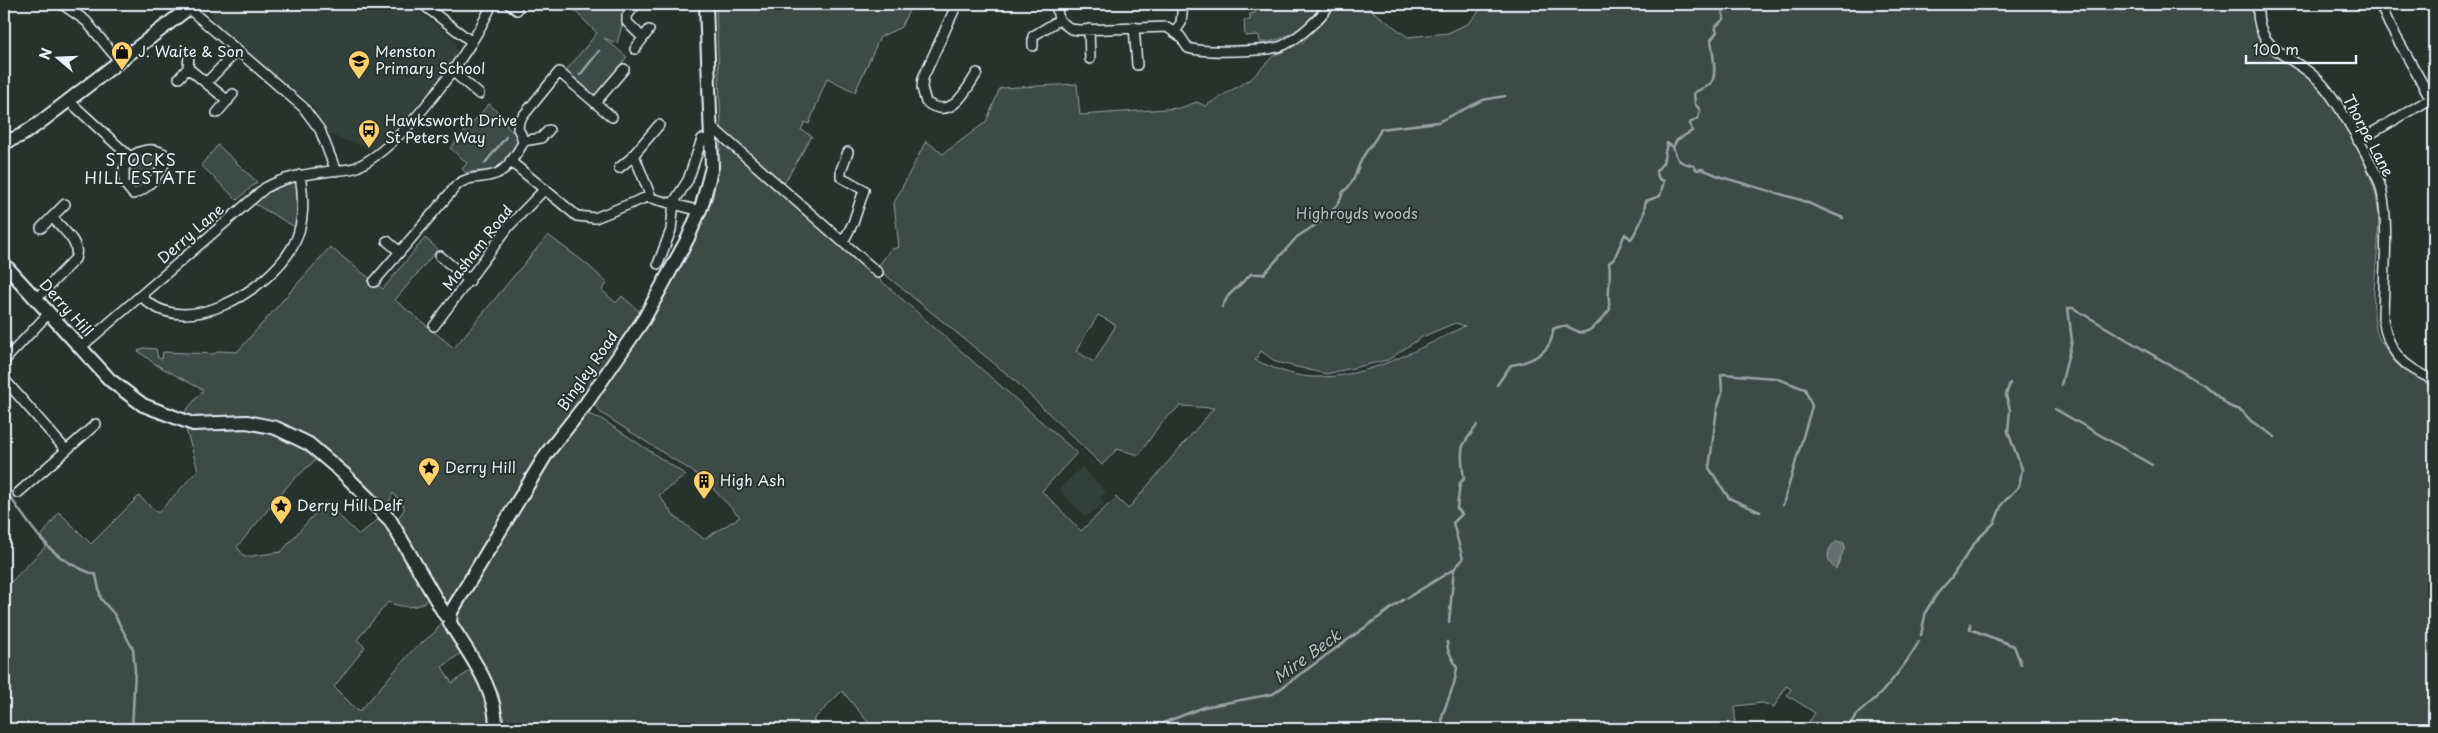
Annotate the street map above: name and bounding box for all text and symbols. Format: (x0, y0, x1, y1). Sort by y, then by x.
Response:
north arrow (32, 32, 82, 82)
scale bar (2246, 32, 2356, 64)
text: 100 m (2253, 37, 2299, 60)
place label: J. Waite & Son (138, 39, 244, 62)
place label: Menston Primary School (375, 39, 485, 79)
shop icon: J. Waite & Son (110, 40, 134, 71)
text: N (34, 45, 57, 62)
school or university icon: Menston Primary School (347, 49, 371, 80)
street label: Thorpe Lane (2338, 90, 2401, 181)
place label: Hawksworth Drive St Peters Way (385, 108, 517, 148)
bus stop icon: Hawksworth Drive St Peters Way (357, 118, 381, 149)
district label: STOCKS HILL ESTATE (84, 147, 198, 189)
street label: Derry Lane (152, 197, 228, 268)
street label: Masham Road (436, 199, 518, 295)
park label: Highroyds woods (1296, 201, 1418, 224)
street label: Derry Hill (35, 273, 99, 341)
street label: Bingley Road (551, 325, 623, 415)
place label: Derry Hill (445, 455, 516, 478)
place icon: Derry Hill (417, 456, 441, 487)
place label: High Ash (720, 468, 785, 491)
building icon: High Ash (692, 469, 716, 500)
place label: Derry Hill Delf (297, 493, 403, 516)
place icon: Derry Hill Delf (269, 494, 293, 525)
water label: Mire Beck (1268, 622, 1346, 688)

